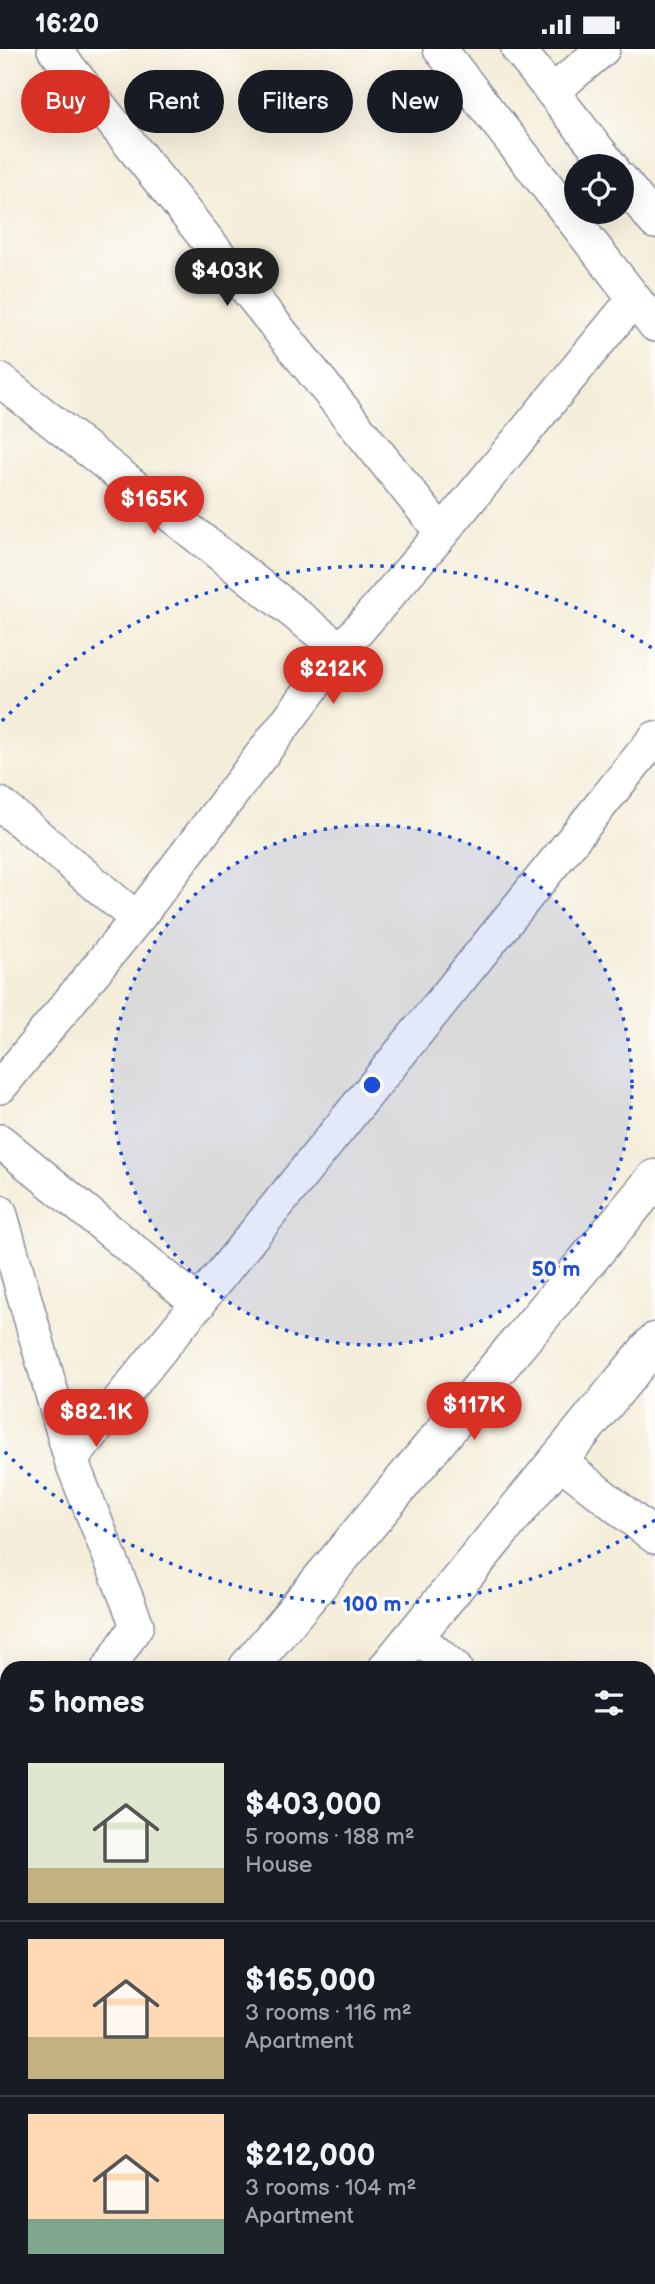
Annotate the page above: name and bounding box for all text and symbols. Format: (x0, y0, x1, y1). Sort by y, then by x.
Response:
text: 16:20 (35, 9, 99, 40)
chip: Buy (21, 70, 110, 133)
chip: Rent (124, 70, 224, 133)
chip: Filters (238, 70, 353, 133)
chip: New (367, 70, 463, 133)
map controls (564, 154, 634, 224)
button: locate (564, 154, 634, 224)
pin: $403K (178, 249, 276, 308)
text: $403K (191, 257, 263, 285)
pin: $165K (105, 477, 203, 536)
text: $165K (120, 485, 188, 513)
pin: $212K (284, 647, 382, 706)
text: $212K (299, 655, 367, 683)
centre of rings (360, 1073, 384, 1097)
text: 50 m (532, 1257, 580, 1282)
pin: $117K (425, 1383, 523, 1442)
pin: $82.1K (39, 1389, 153, 1449)
text: $117K (443, 1391, 505, 1419)
text: $82.1K (59, 1398, 133, 1426)
text: 100 m (343, 1592, 401, 1617)
icon: filters (590, 1684, 628, 1722)
text: 5 homes (28, 1685, 145, 1721)
text: $403,000 (245, 1787, 381, 1823)
icon: home (84, 1791, 168, 1875)
text: 5 rooms · 188 m² (245, 1823, 415, 1851)
text: House (245, 1851, 312, 1879)
text: $165,000 (245, 1963, 376, 1999)
icon: home (84, 1967, 168, 2051)
text: 3 rooms · 116 m² (245, 1999, 412, 2027)
text: Apartment (245, 2027, 354, 2055)
text: $212,000 (245, 2138, 375, 2174)
icon: home (84, 2142, 168, 2226)
text: 3 rooms · 104 m² (245, 2174, 416, 2202)
text: Apartment (245, 2202, 354, 2230)

